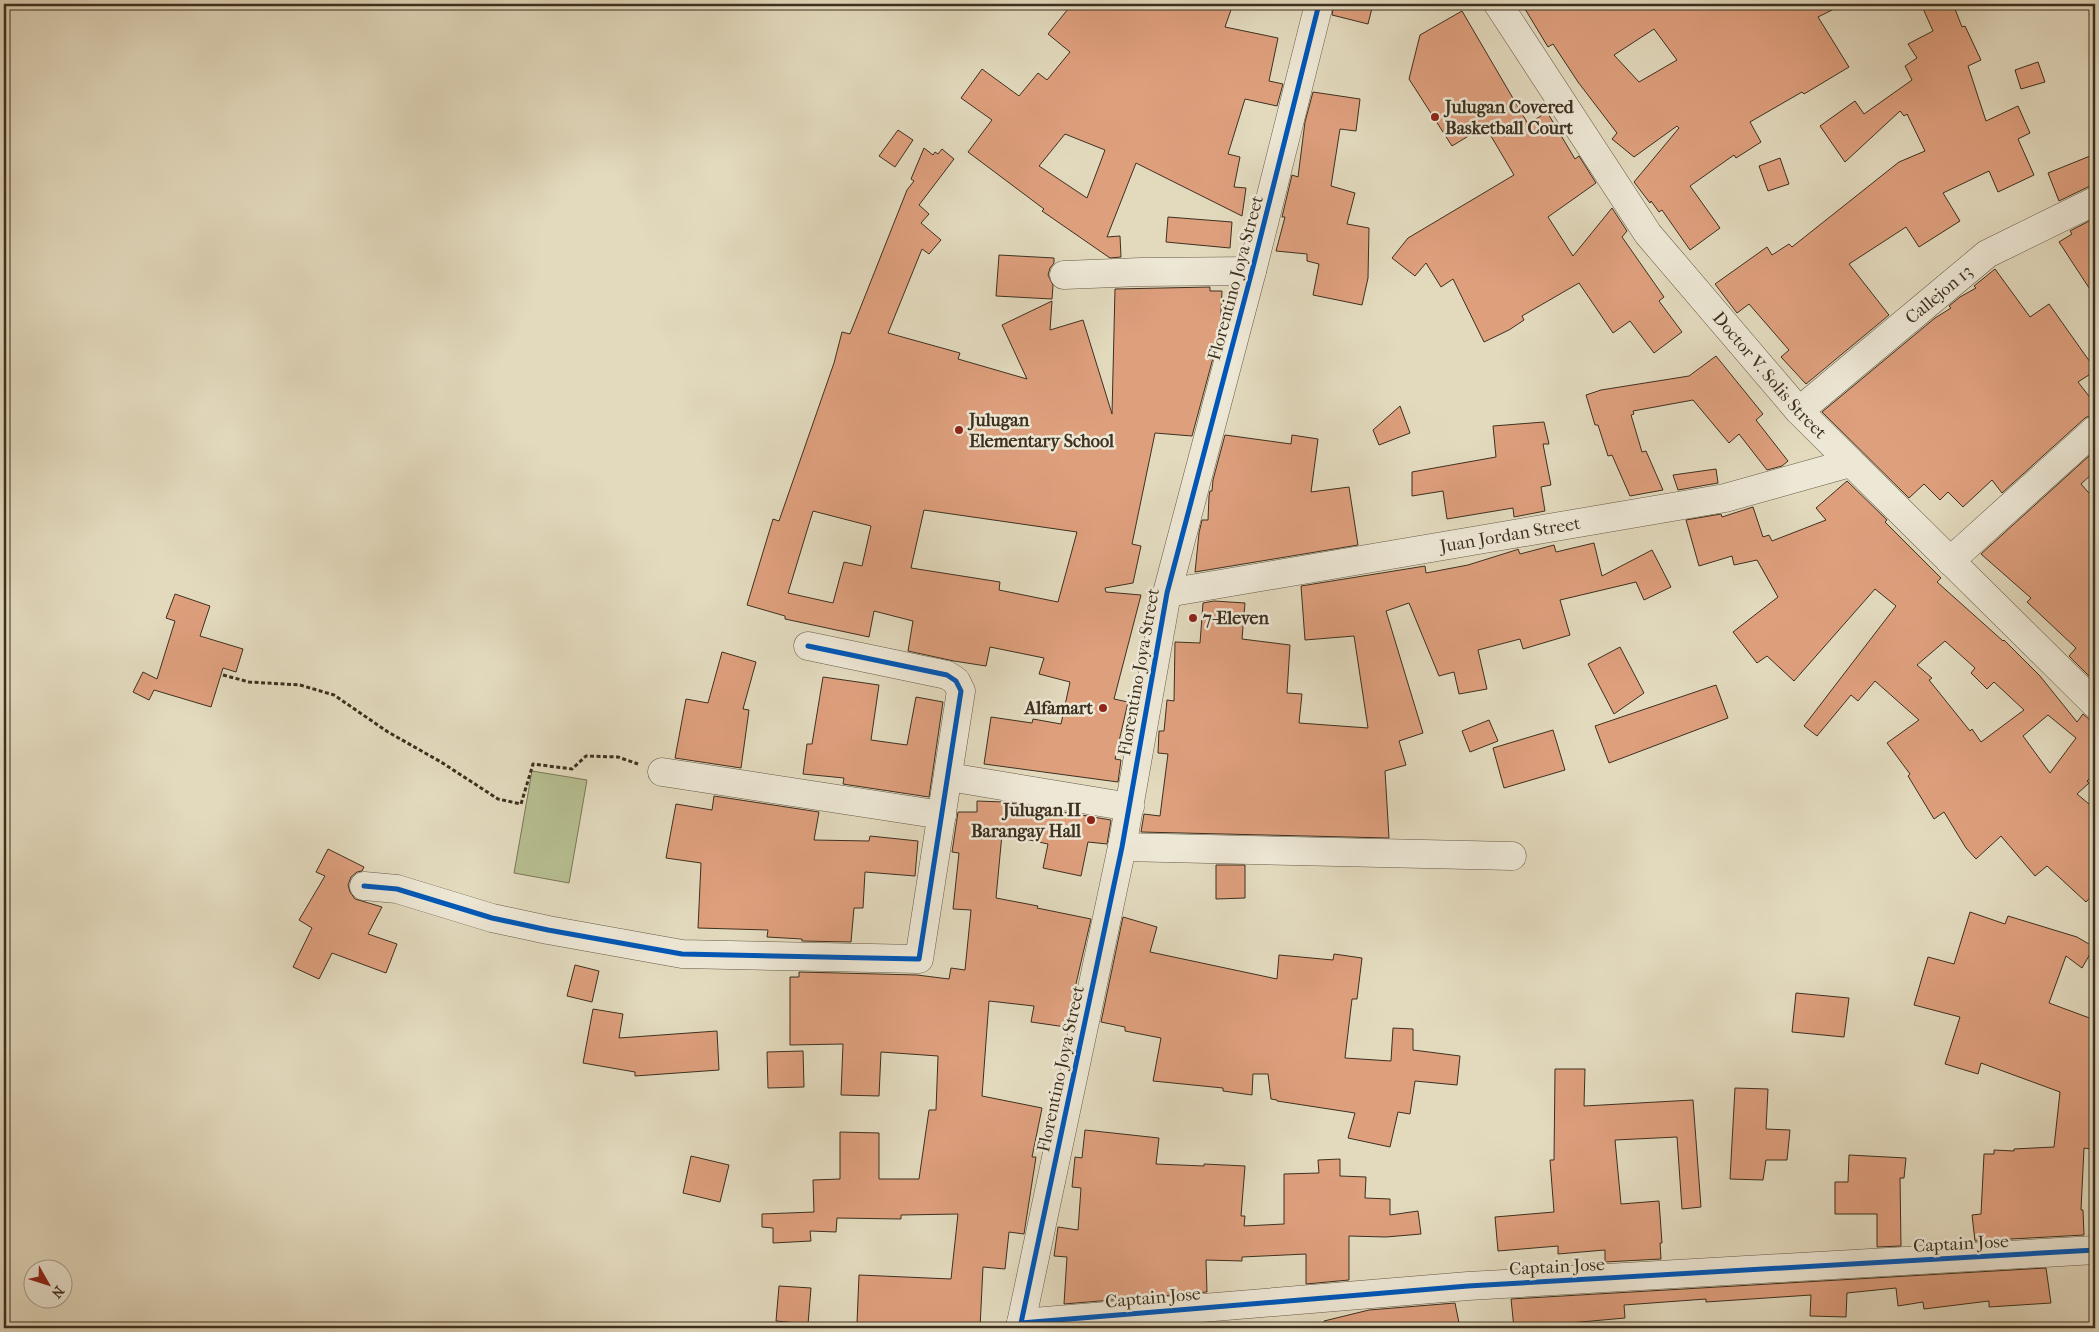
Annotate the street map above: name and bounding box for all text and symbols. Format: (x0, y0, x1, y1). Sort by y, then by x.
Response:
place label: Julugan Covered Basketball Court (1443, 97, 1575, 139)
marker: Julugan Covered Basketball Court (1429, 111, 1441, 123)
street label: Florentino Joya Street (1204, 193, 1268, 363)
street label: Callejon 13 (1901, 260, 1976, 328)
street label: Doctor V. Solis Street (1708, 307, 1832, 443)
place label: Julugan Elementary School (967, 410, 1115, 452)
marker: Julugan Elementary School (953, 424, 965, 436)
street label: Juan Jordan Street (1436, 512, 1582, 557)
street label: Florentino Joya Street (1114, 586, 1164, 757)
place label: 7-Eleven (1202, 608, 1269, 629)
marker: 7-Eleven (1187, 612, 1199, 624)
place label: Alfamart (1024, 698, 1094, 719)
marker: Alfamart (1097, 702, 1109, 714)
place label: Julugan II Barangay Hall (971, 800, 1082, 842)
marker: Julugan II Barangay Hall (1085, 814, 1097, 826)
street label: Florentino Joya Street (1033, 983, 1089, 1154)
street label: Captain Jose (1913, 1231, 2009, 1257)
street label: Captain Jose (1509, 1254, 1605, 1280)
north arrow (22, 1260, 72, 1310)
text: N (48, 1282, 68, 1302)
street label: Captain Jose (1104, 1283, 1202, 1313)

